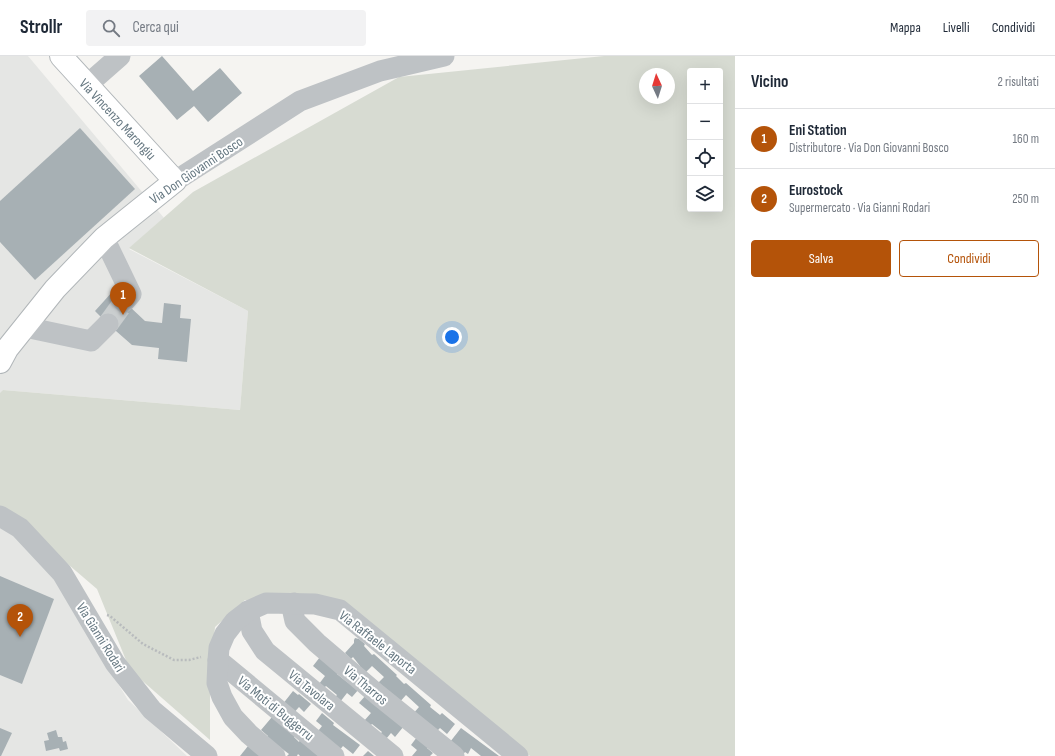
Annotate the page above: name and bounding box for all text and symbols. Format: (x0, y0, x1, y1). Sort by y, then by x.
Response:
search box (86, 10, 366, 46)
text: Strollr (20, 16, 62, 39)
icon: search (100, 17, 122, 39)
text: Cerca qui (132, 18, 179, 37)
text: Mappa (890, 19, 921, 36)
text: Livelli (943, 19, 970, 36)
text: Condividi (992, 19, 1035, 36)
north arrow (639, 68, 675, 104)
map controls (687, 68, 723, 212)
button: + (687, 68, 723, 104)
text: Vicino (751, 72, 788, 92)
text: 2 risultati (998, 74, 1039, 90)
street label: Via Vincenzo Marongiu (76, 75, 160, 164)
button: − (687, 104, 723, 140)
text: Eni Station (789, 121, 847, 140)
text: 1 (761, 131, 767, 147)
text: 160 m (1013, 131, 1039, 147)
street label: Via Don Giovanni Bosco (147, 133, 246, 208)
button: locate (687, 140, 723, 176)
text: Distributore · Via Don Giovanni Bosco (789, 140, 949, 156)
button: layers (687, 176, 723, 212)
text: Eurostock (789, 181, 843, 200)
text: 2 (761, 191, 767, 207)
text: 250 m (1012, 191, 1039, 207)
text: Supermercato · Via Gianni Rodari (789, 200, 930, 216)
button: Salva (751, 240, 891, 277)
button: Condividi (899, 240, 1039, 277)
pin: 1 (110, 282, 136, 315)
your location (442, 327, 462, 347)
street label: Via Gianni Rodari (73, 600, 129, 675)
pin: 2 (7, 604, 33, 637)
street label: Via Raffaele Laporta (336, 607, 420, 678)
street label: Via Tharros (340, 662, 391, 709)
street label: Via Tavolara (285, 667, 338, 714)
street label: Via Moti di Buggerru (234, 672, 317, 744)

